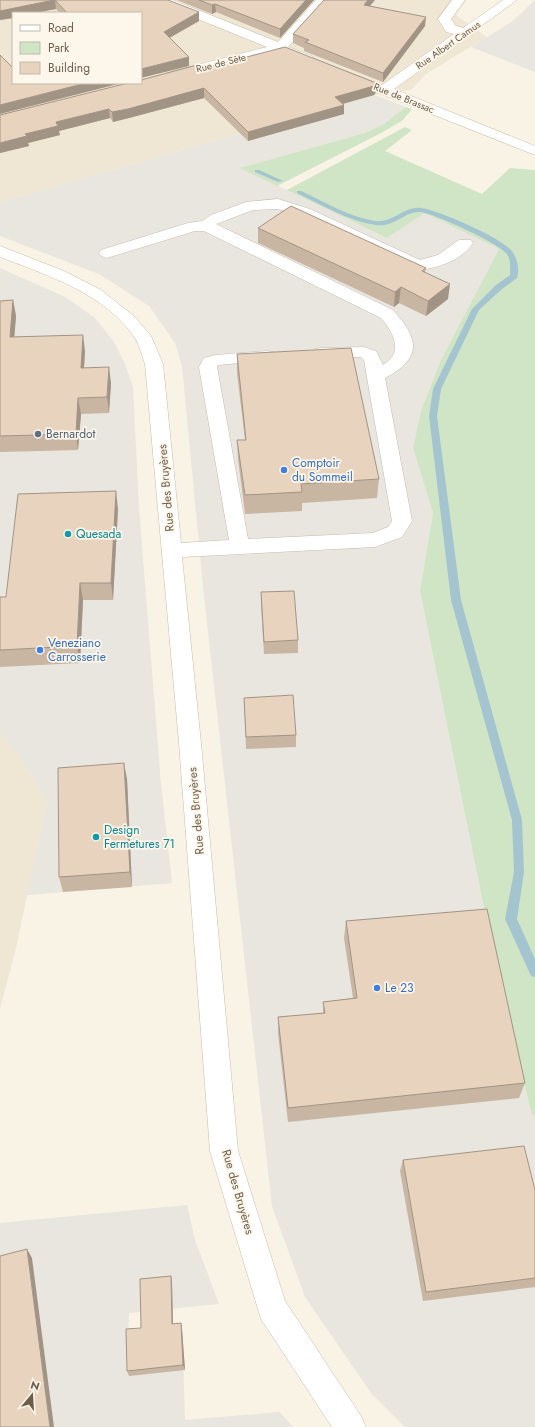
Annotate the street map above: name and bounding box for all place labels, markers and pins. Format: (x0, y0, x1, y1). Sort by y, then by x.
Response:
place label: Bernardot (46, 425, 96, 443)
marker: Bernardot (33, 429, 43, 439)
place label: Comptoir du Sommeil (292, 454, 353, 486)
marker: Comptoir du Sommeil (279, 465, 289, 475)
place label: Quesada (76, 525, 121, 543)
marker: Quesada (63, 529, 73, 539)
place label: Veneziano Carrosserie (48, 634, 106, 666)
marker: Veneziano Carrosserie (35, 645, 45, 655)
place label: Design Fermetures 71 (104, 821, 175, 853)
marker: Design Fermetures 71 (91, 832, 101, 842)
place label: Le 23 (385, 979, 414, 997)
marker: Le 23 (372, 983, 382, 993)

